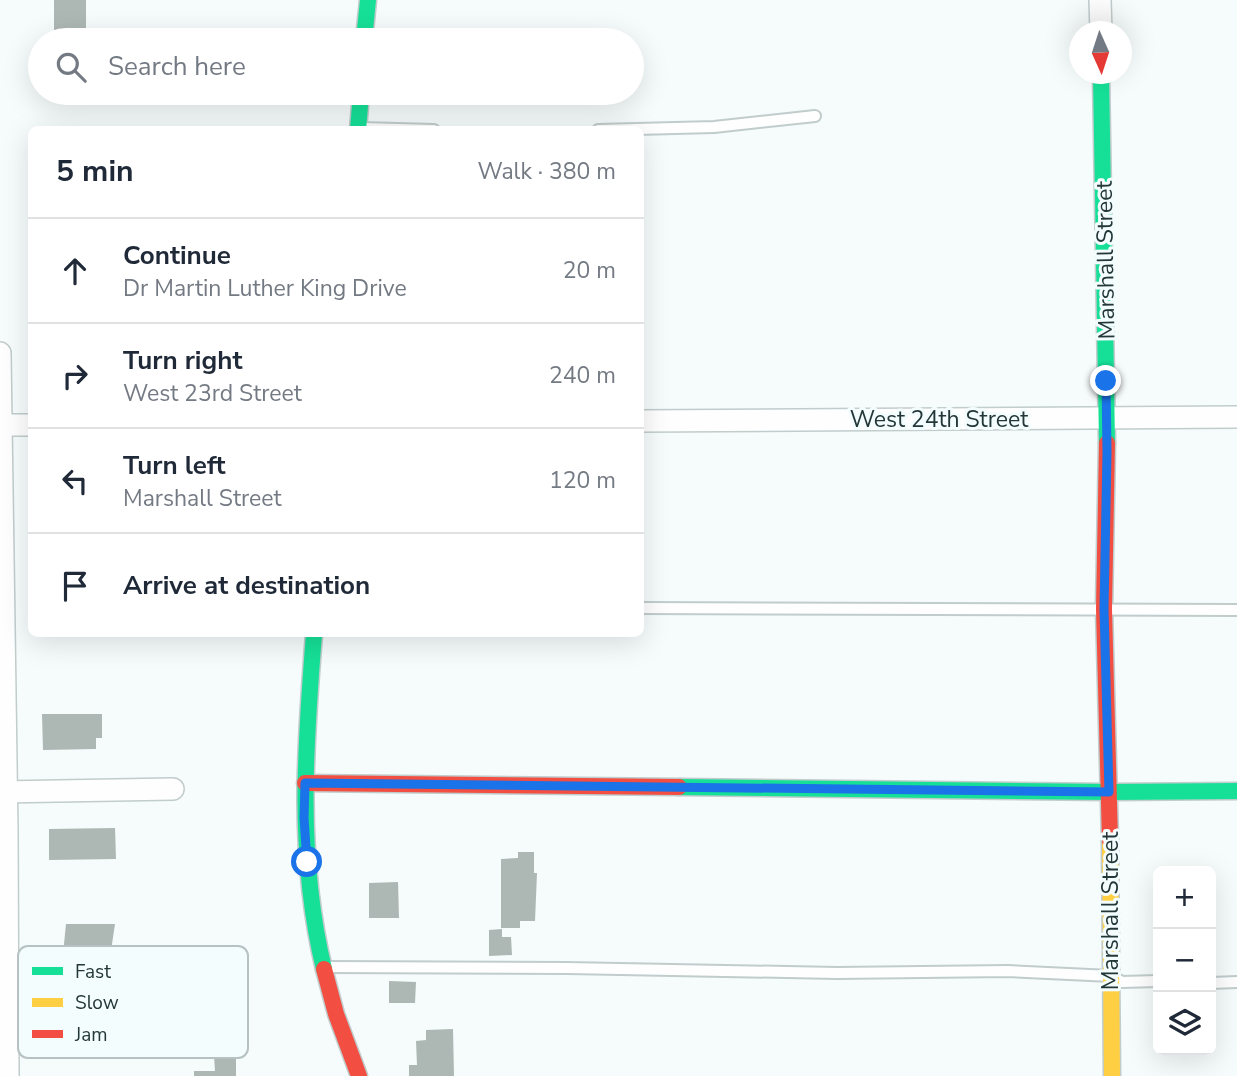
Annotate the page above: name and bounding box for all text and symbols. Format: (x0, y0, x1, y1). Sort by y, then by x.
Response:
north arrow (1069, 21, 1132, 84)
search box (28, 28, 644, 105)
icon: search (52, 48, 90, 86)
text: Search here (108, 49, 246, 84)
text: 5 min (56, 151, 134, 192)
text: Walk · 380 m (477, 156, 616, 187)
street label: Marshall Street (1089, 180, 1122, 340)
text: Continue (123, 238, 231, 273)
icon: ahead (56, 252, 94, 290)
text: 20 m (563, 255, 616, 286)
text: Dr Martin Luther King Drive (123, 273, 407, 304)
text: Turn right (123, 343, 242, 378)
icon: right (56, 357, 94, 395)
text: 240 m (549, 360, 616, 391)
route end (1090, 365, 1121, 396)
text: West 23rd Street (123, 378, 302, 409)
street label: West 24th Street (850, 404, 1029, 435)
text: Turn left (123, 448, 226, 483)
icon: left (56, 462, 94, 500)
text: 120 m (549, 465, 616, 496)
text: Marshall Street (123, 483, 282, 514)
icon: arrive (56, 567, 94, 605)
text: Arrive at destination (123, 568, 370, 603)
street label: Marshall Street (1095, 831, 1126, 990)
route start (291, 846, 322, 877)
map controls (1153, 866, 1216, 1055)
button: + (1153, 866, 1216, 929)
button: − (1153, 929, 1216, 992)
legend (18, 946, 248, 1058)
text: Fast (75, 959, 111, 985)
text: Slow (75, 990, 119, 1016)
button: layers (1153, 992, 1216, 1055)
text: Jam (74, 1022, 108, 1048)

